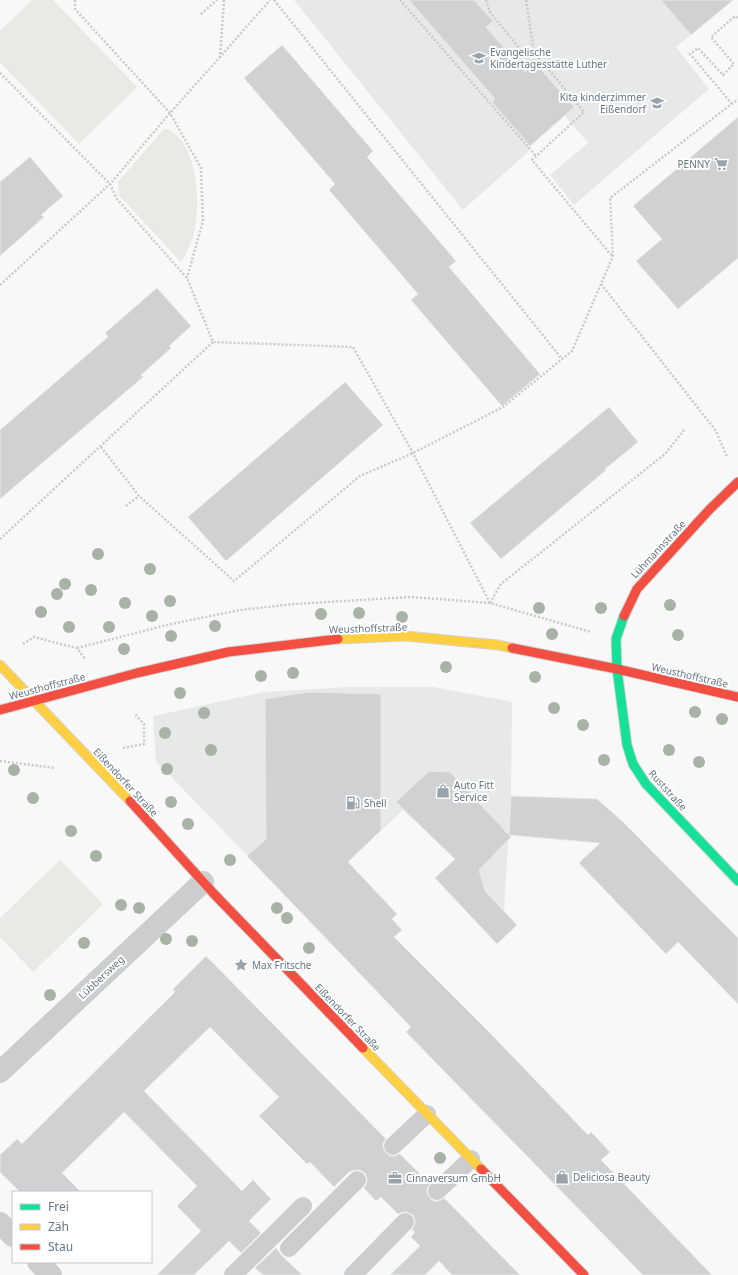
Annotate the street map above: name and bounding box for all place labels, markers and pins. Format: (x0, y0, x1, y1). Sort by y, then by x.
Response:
place label: Evangelische Kindertagesstätte Luther (490, 45, 607, 71)
school or university icon: Evangelische Kindertagesstätte Luther (471, 50, 487, 66)
place label: Kita kinderzimmer Eißendorf (560, 90, 647, 116)
school or university icon: Kita kinderzimmer Eißendorf (649, 95, 665, 111)
supermarket icon: PENNY (713, 156, 729, 172)
place label: PENNY (678, 157, 710, 171)
place label: Auto Fitt Service (454, 778, 494, 804)
shop icon: Auto Fitt Service (435, 783, 451, 799)
fuel station icon: Shell (345, 795, 361, 811)
place label: Shell (364, 796, 386, 810)
place icon: Max Fritsche (233, 957, 249, 973)
place label: Max Fritsche (252, 958, 312, 972)
shop icon: Deliciosa Beauty (554, 1169, 570, 1185)
office icon: Cinnaversum GmbH (387, 1170, 403, 1186)
place label: Deliciosa Beauty (573, 1170, 651, 1184)
place label: Cinnaversum GmbH (406, 1171, 501, 1185)

